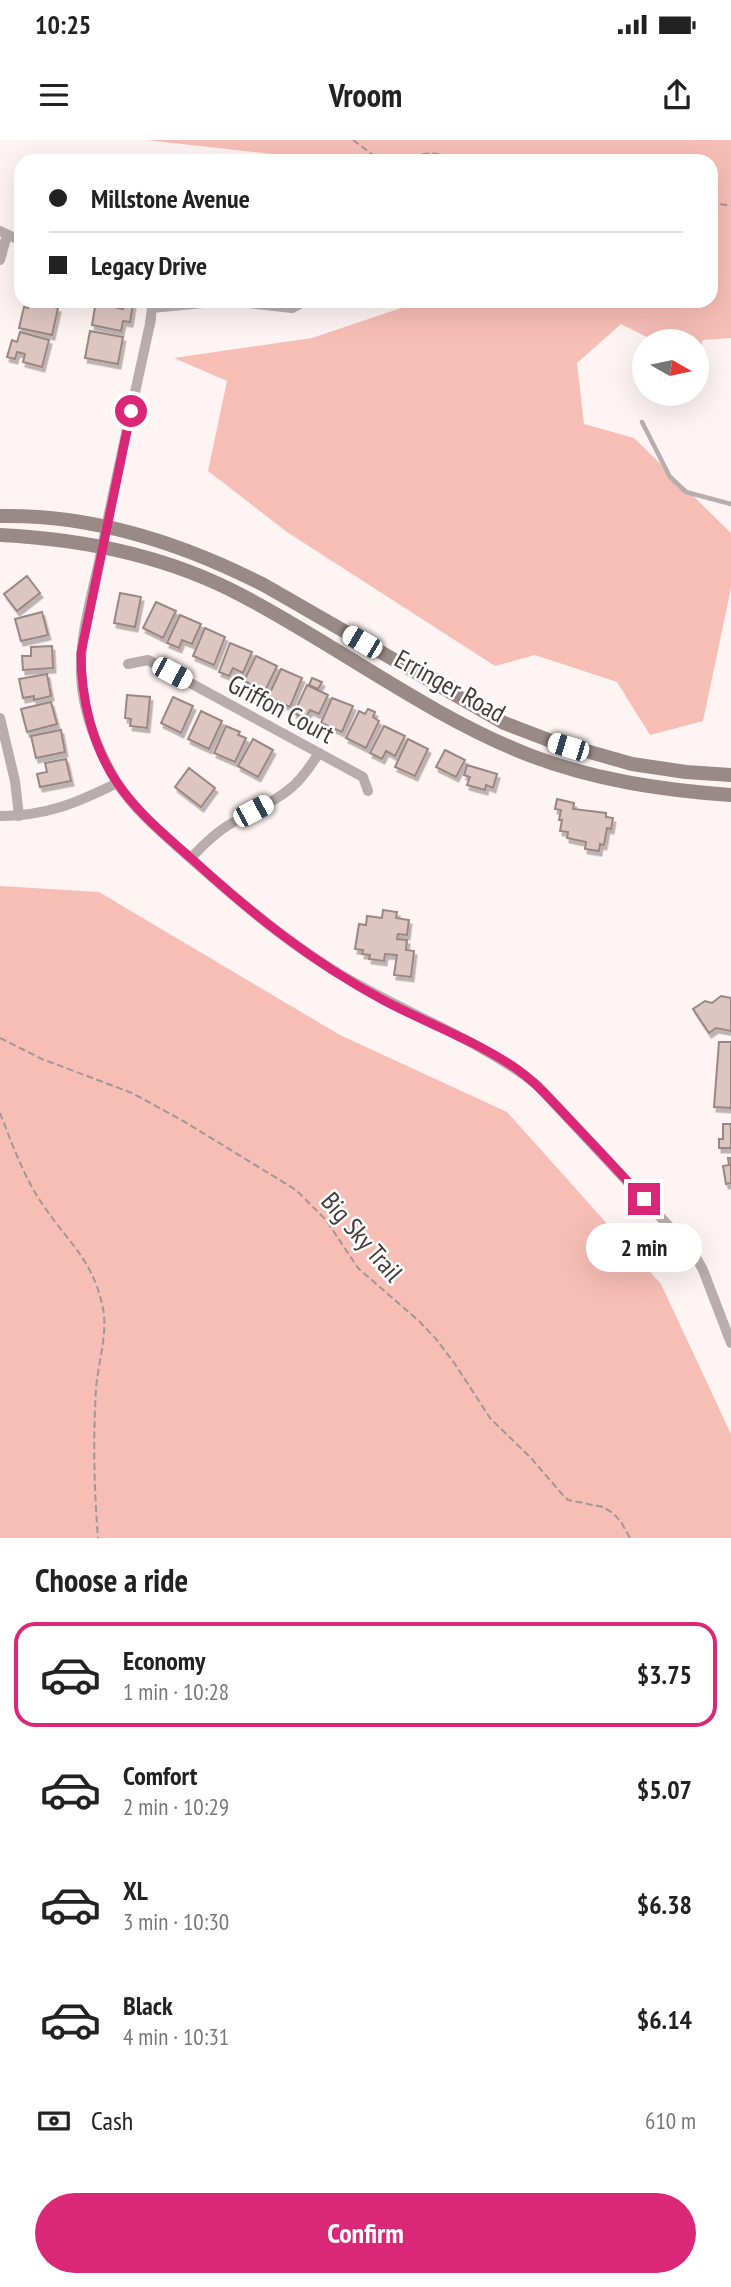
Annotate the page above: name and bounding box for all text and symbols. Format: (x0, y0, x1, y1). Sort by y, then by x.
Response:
text: 10:25 (35, 8, 91, 41)
text: Vroom (329, 74, 402, 116)
icon: menu (35, 76, 73, 114)
icon: share (658, 76, 696, 114)
text: Millstone Avenue (91, 182, 250, 215)
text: Legacy Drive (91, 249, 207, 282)
north arrow (632, 329, 709, 406)
map controls (632, 329, 709, 406)
route start (115, 395, 147, 427)
car (339, 622, 386, 662)
street label: Erringer Road (389, 642, 511, 729)
car (149, 654, 196, 692)
street label: Griffon Court (223, 667, 340, 750)
car (545, 731, 592, 763)
car (230, 792, 277, 830)
route end (628, 1183, 660, 1215)
street label: Big Sky Trail (314, 1185, 410, 1288)
callout: 2 min (586, 1224, 702, 1272)
text: 2 min (621, 1233, 667, 1262)
text: Choose a ride (35, 1559, 188, 1601)
icon: car (39, 1643, 102, 1706)
text: Economy (123, 1644, 205, 1677)
text: $3.75 (637, 1658, 692, 1691)
text: 1 min · 10:28 (123, 1677, 229, 1706)
icon: car (39, 1758, 102, 1821)
text: Comfort (123, 1759, 197, 1792)
text: $5.07 (637, 1773, 692, 1806)
text: 2 min · 10:29 (123, 1792, 229, 1821)
icon: car (39, 1873, 102, 1936)
text: XL (123, 1874, 148, 1907)
text: $6.38 (637, 1888, 692, 1921)
text: 3 min · 10:30 (123, 1907, 229, 1936)
icon: car (39, 1988, 102, 2051)
text: Black (123, 1989, 173, 2022)
text: $6.14 (637, 2003, 692, 2036)
text: 4 min · 10:31 (123, 2022, 229, 2051)
icon: cash (35, 2102, 73, 2140)
text: Cash (91, 2104, 133, 2137)
text: 610 m (645, 2106, 696, 2135)
button: Confirm (35, 2193, 696, 2273)

